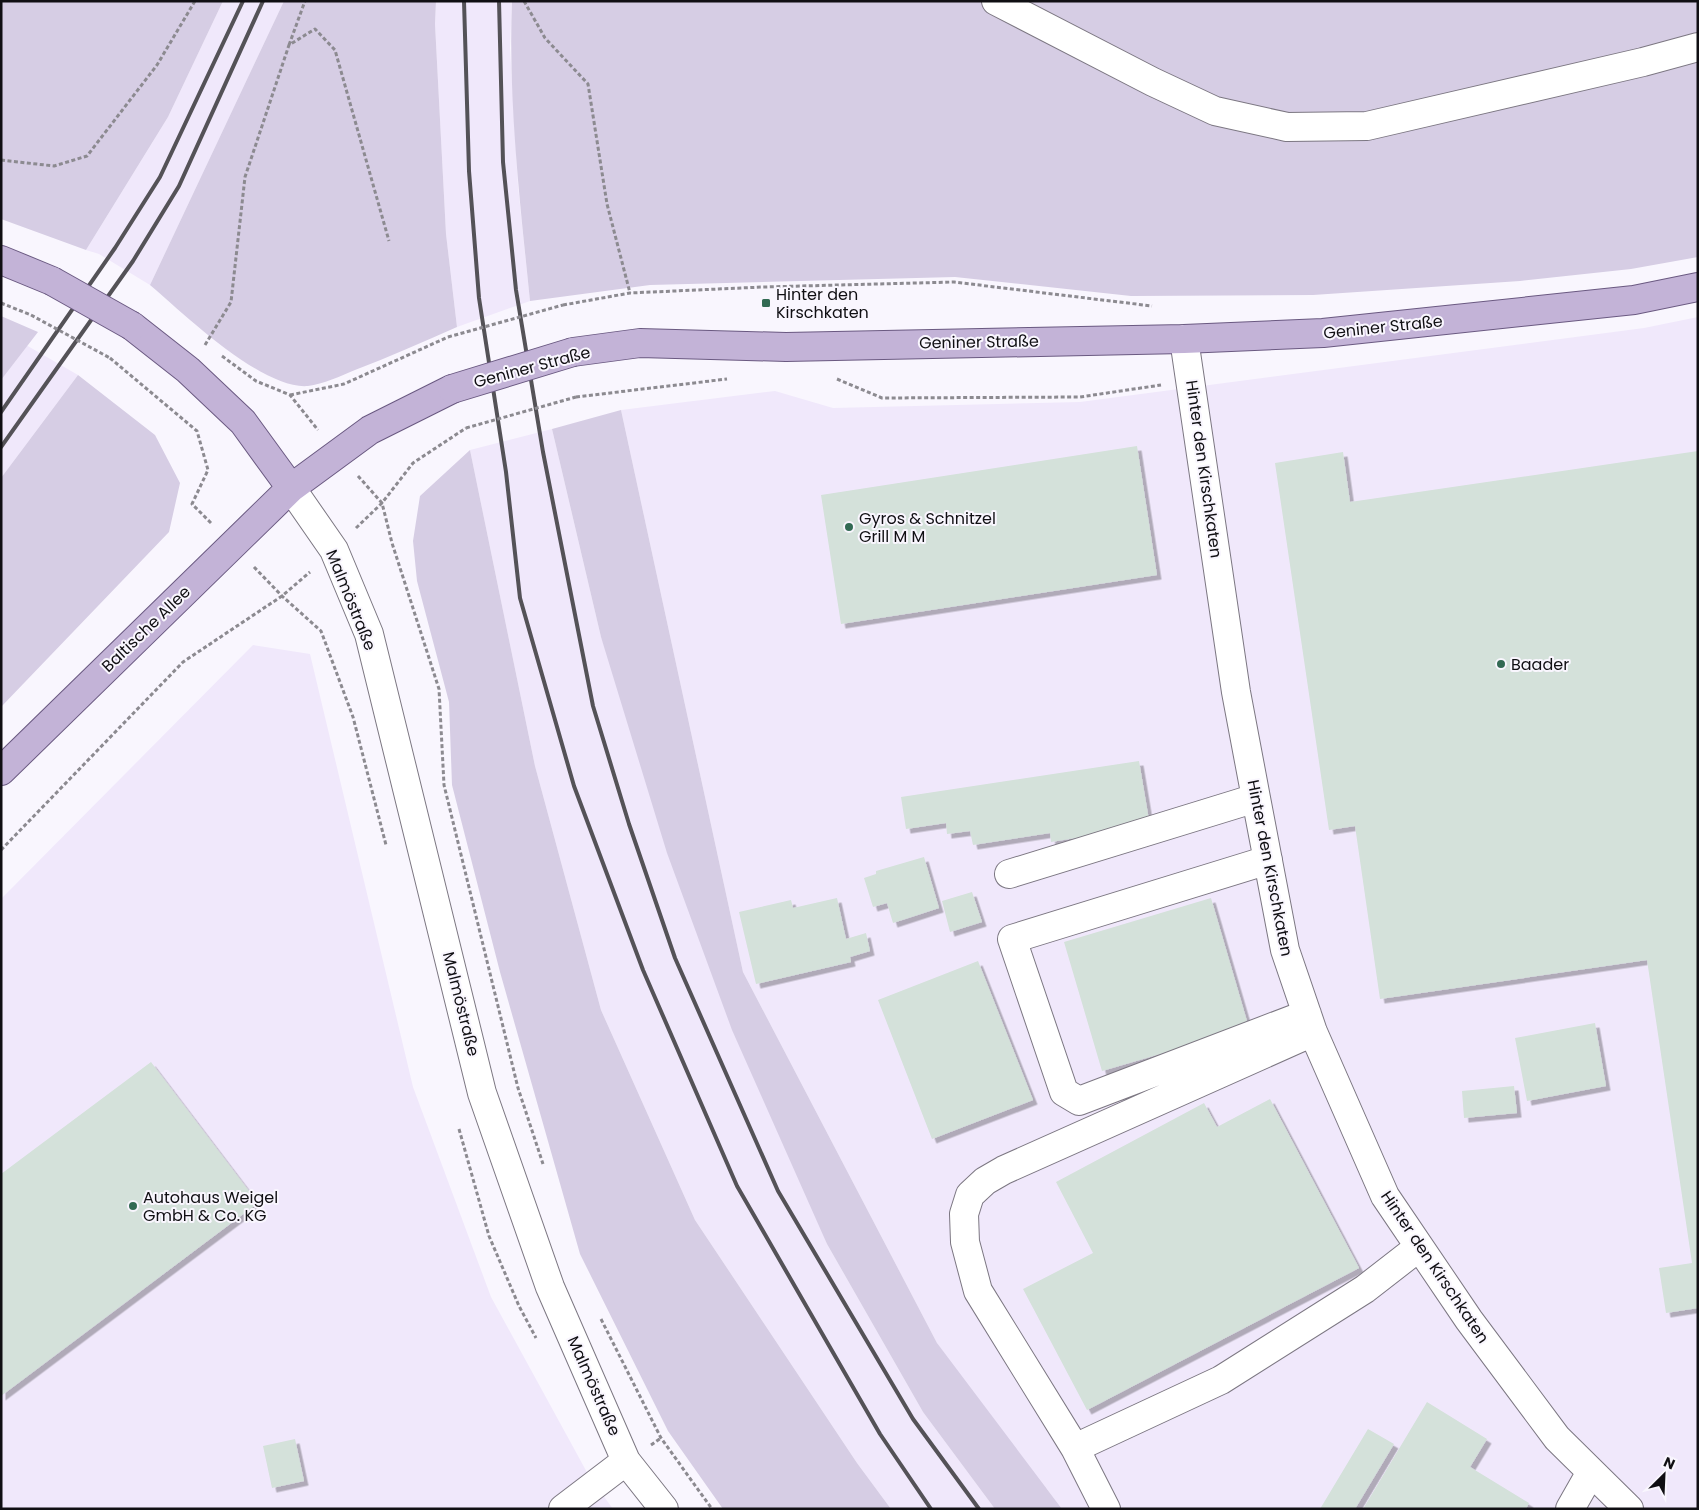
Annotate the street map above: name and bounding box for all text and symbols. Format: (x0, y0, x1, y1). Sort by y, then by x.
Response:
place label: Hinter den Kirschkaten (776, 283, 869, 324)
marker: Hinter den Kirschkaten (760, 297, 772, 309)
street label: Geniner Straße (1322, 309, 1444, 345)
street label: Geniner Straße (919, 329, 1039, 355)
street label: Geniner Straße (471, 340, 593, 394)
street label: Hinter den Kirschkaten (1180, 379, 1228, 559)
place label: Gyros & Schnitzel Grill M M (859, 507, 996, 548)
marker: Gyros & Schnitzel Grill M M (843, 521, 855, 533)
street label: Malmöstraße (320, 546, 382, 654)
street label: Baltische Allee (97, 581, 196, 677)
place label: Baader (1511, 653, 1569, 676)
marker: Baader (1495, 658, 1507, 670)
street label: Hinter den Kirschkaten (1242, 778, 1298, 958)
street label: Malmöstraße (437, 949, 485, 1059)
place label: Autohaus Weigel GmbH & Co. KG (143, 1186, 278, 1227)
street label: Hinter den Kirschkaten (1375, 1186, 1495, 1348)
marker: Autohaus Weigel GmbH & Co. KG (127, 1200, 139, 1212)
street label: Malmöstraße (562, 1332, 626, 1440)
north arrow (1639, 1450, 1689, 1500)
text: N (1660, 1452, 1678, 1474)

